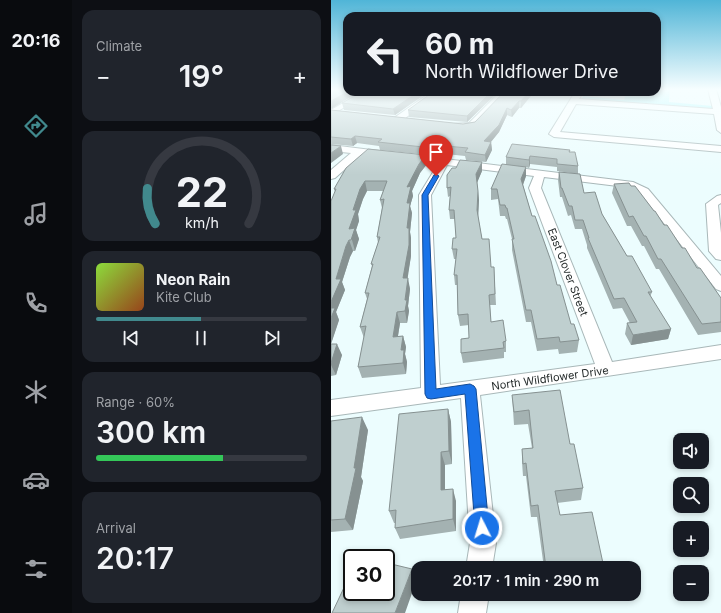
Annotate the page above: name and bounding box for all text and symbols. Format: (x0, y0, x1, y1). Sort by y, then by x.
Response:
text: 60 m (425, 27, 494, 61)
icon: left (359, 28, 411, 80)
text: 20:16 (12, 30, 60, 51)
text: Climate (96, 38, 142, 54)
text: 19° (179, 58, 224, 94)
text: North Wildflower Drive (425, 61, 618, 82)
text: − (96, 63, 111, 89)
text: + (292, 63, 307, 89)
icon: directions (22, 112, 50, 140)
pin (419, 135, 453, 176)
icon: arrive (425, 141, 447, 163)
text: 22 (175, 167, 228, 217)
icon: music (22, 200, 50, 228)
text: km/h (185, 213, 218, 230)
street label: East Clover Street (545, 226, 591, 318)
text: Neon Rain (156, 270, 230, 289)
icon: phone (22, 289, 50, 317)
text: Kite Club (156, 289, 212, 305)
icon: previous (120, 327, 142, 349)
icon: pause (190, 327, 212, 349)
icon: next (261, 327, 283, 349)
street label: North Wildflower Drive (491, 363, 609, 393)
icon: climate (22, 378, 50, 406)
text: Range · 60% (96, 394, 175, 410)
text: 300 km (96, 414, 206, 450)
map controls (673, 433, 709, 601)
button: sound (673, 433, 709, 469)
icon: car (22, 466, 50, 494)
button: search (673, 477, 709, 513)
position arrow (461, 507, 503, 549)
text: Arrival (96, 520, 136, 536)
button: + (673, 521, 709, 557)
text: 20:17 (96, 540, 174, 576)
speed limit sign: 30 (343, 549, 395, 601)
icon: filters (22, 555, 50, 583)
button: − (673, 565, 709, 601)
text: 20:17 · 1 min · 290 m (453, 571, 599, 590)

